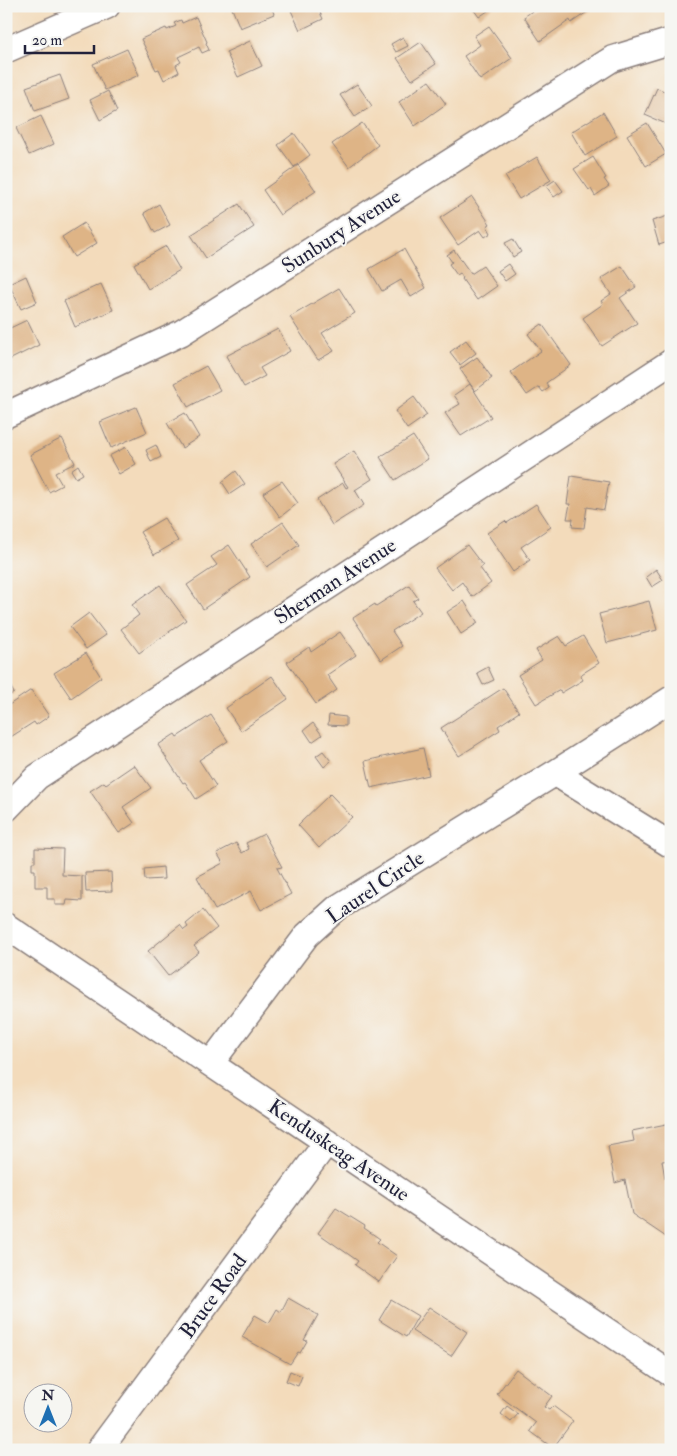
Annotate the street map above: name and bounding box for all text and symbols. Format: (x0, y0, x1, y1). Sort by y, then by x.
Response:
scale bar (25, 22, 94, 54)
text: 20 m (32, 31, 62, 50)
street label: Sunbury Avenue (277, 183, 406, 280)
street label: Sherman Avenue (269, 532, 402, 631)
street label: Laurel Circle (321, 845, 429, 930)
street label: Kenduskeag Avenue (263, 1093, 415, 1208)
street label: Bruce Road (174, 1248, 253, 1344)
north arrow (22, 1384, 72, 1434)
text: N (41, 1387, 55, 1404)

